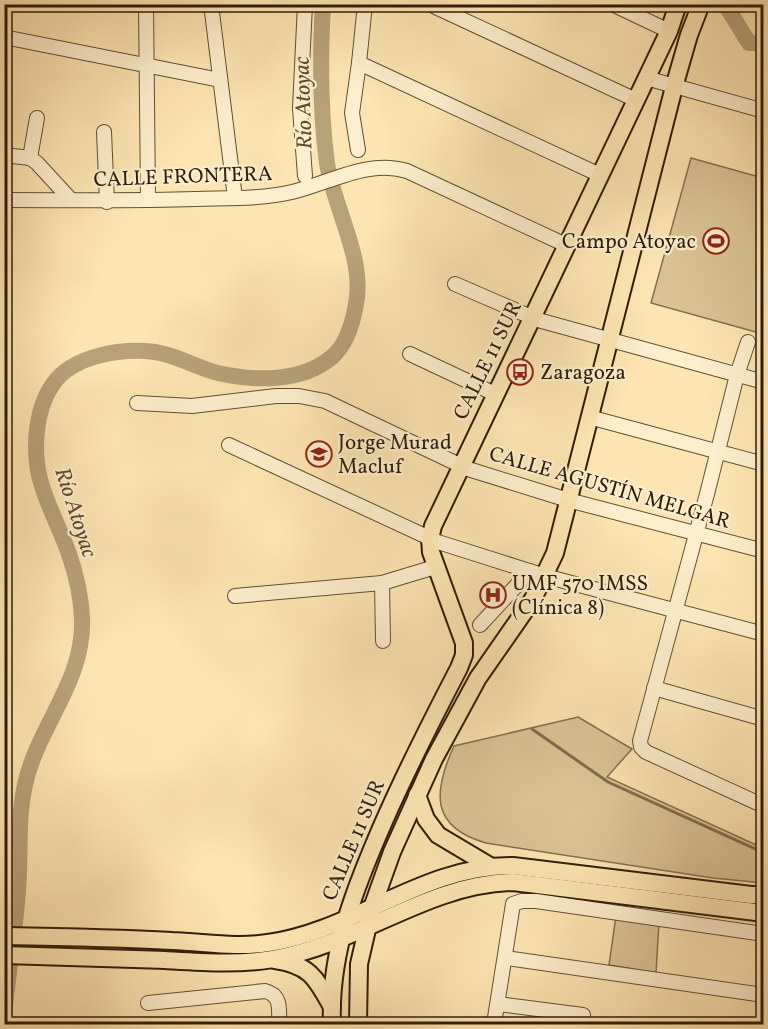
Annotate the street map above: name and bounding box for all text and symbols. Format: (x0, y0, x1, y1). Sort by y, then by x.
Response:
water label: Río Atoyac (287, 56, 322, 150)
street label: CALLE FRONTERA (93, 160, 273, 195)
sports icon: Campo Atoyac (701, 226, 731, 256)
place label: Campo Atoyac (562, 228, 696, 257)
street label: CALLE 11 SUR (447, 296, 530, 425)
bus stop icon: Zaragoza (505, 357, 535, 387)
place label: Zaragoza (540, 359, 626, 388)
place label: Jorge Murad Macluf (338, 429, 452, 482)
school or university icon: Jorge Murad Macluf (304, 439, 334, 469)
street label: CALLE AGUSTÍN MELGAR (486, 440, 734, 537)
water label: Río Atoyac (45, 464, 104, 562)
place label: UMF 570 IMSS (Clínica 8) (512, 570, 648, 623)
hospital icon: UMF 570 IMSS (Clínica 8) (478, 580, 508, 610)
street label: CALLE 11 SUR (316, 776, 393, 906)

